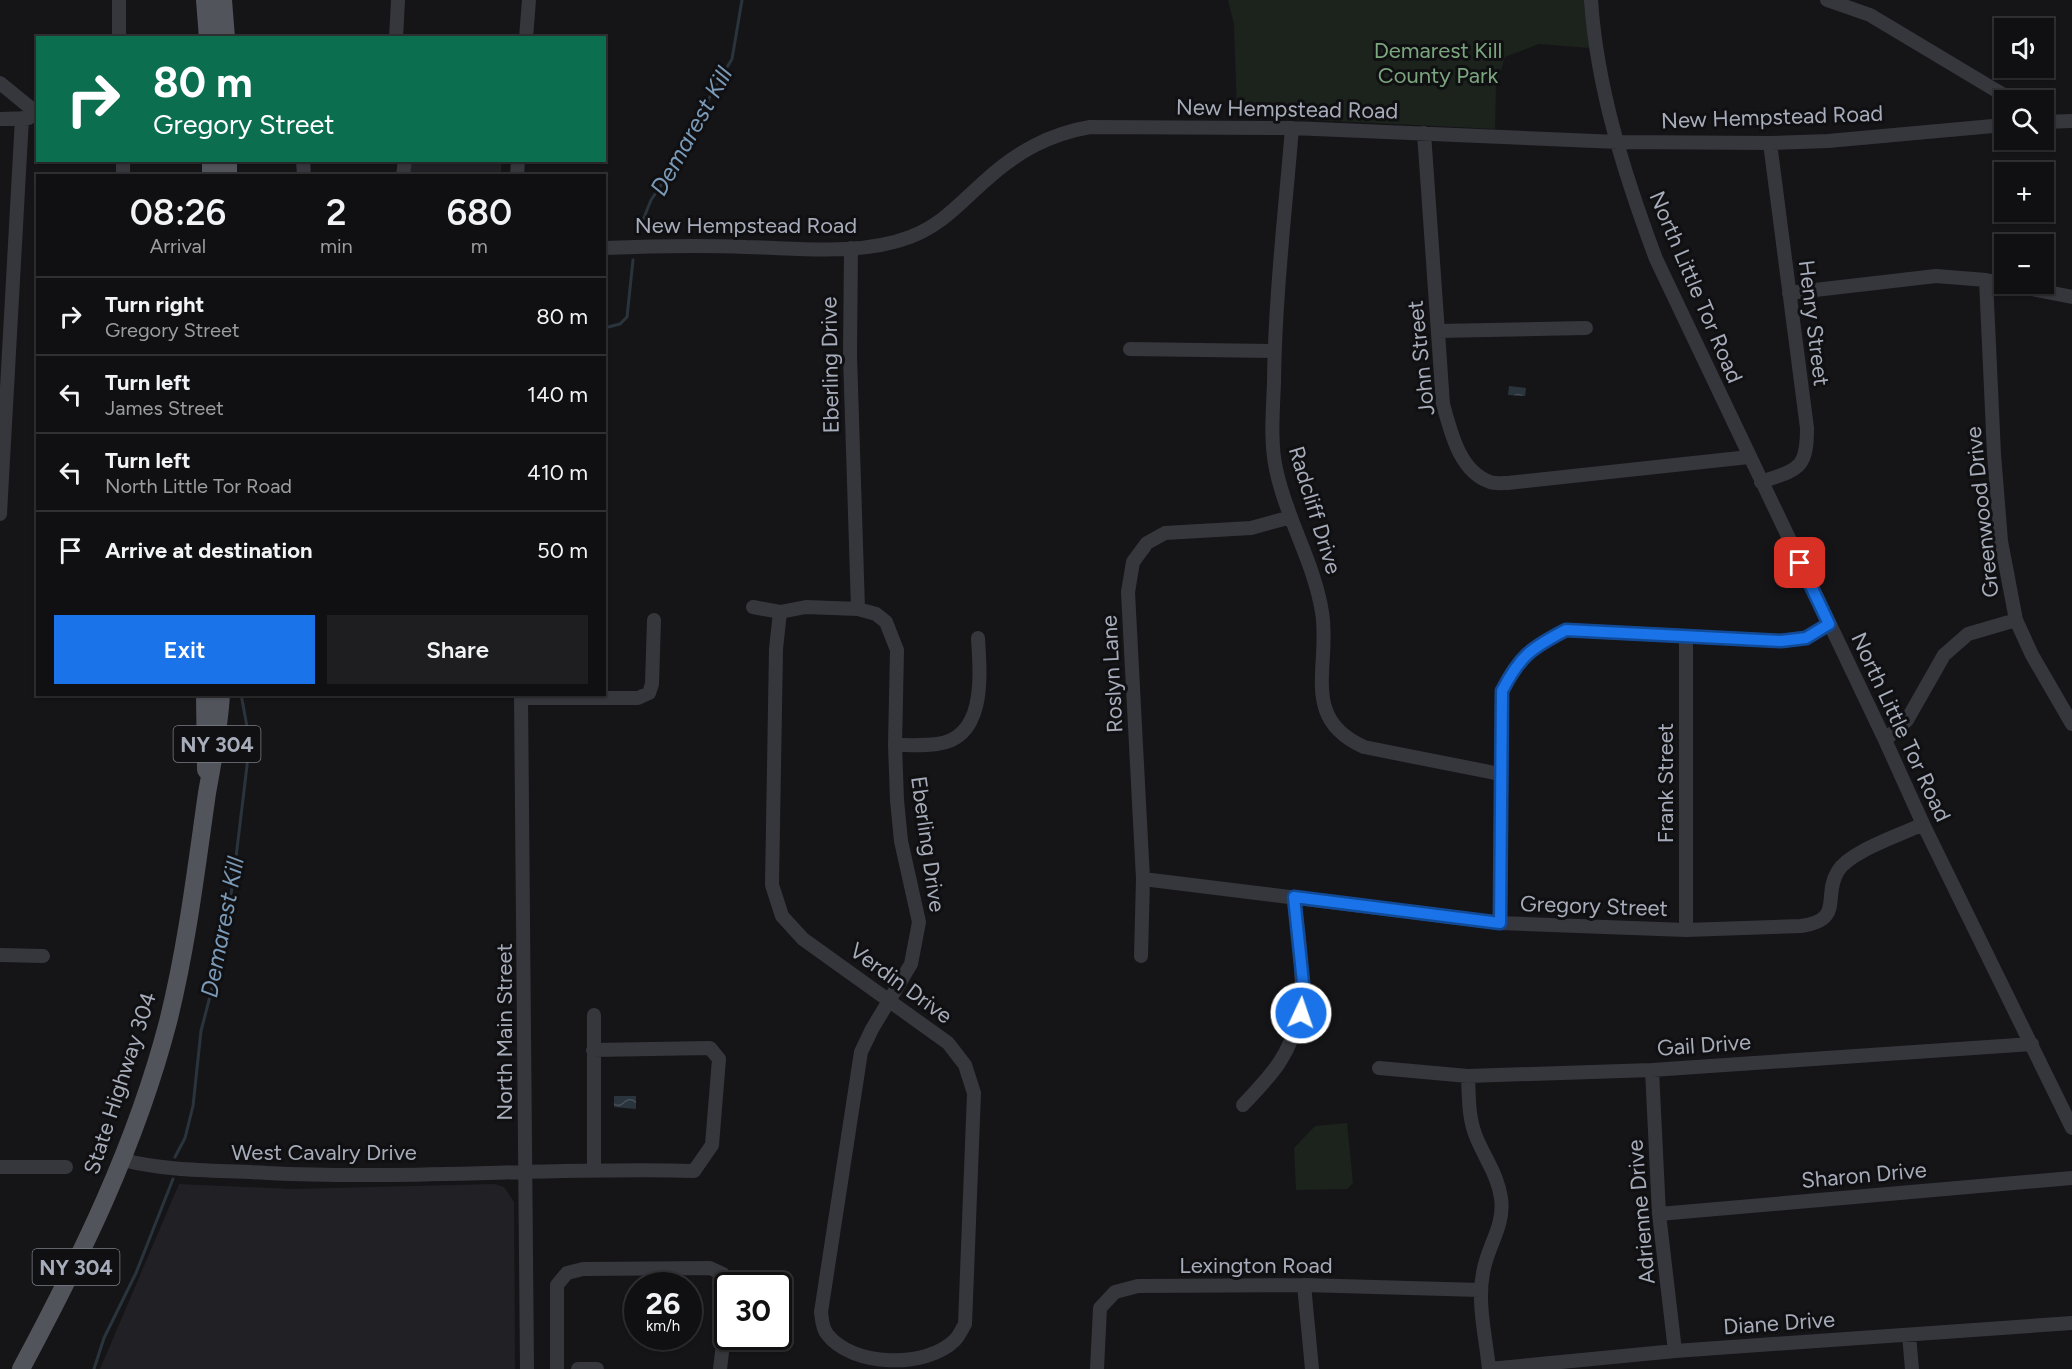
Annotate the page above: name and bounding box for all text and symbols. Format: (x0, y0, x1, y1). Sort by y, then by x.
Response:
map controls (1994, 18, 2054, 294)
button: sound (1994, 18, 2054, 78)
park label: Demarest Kill County Park (1374, 37, 1502, 89)
text: 80 m (153, 57, 253, 108)
icon: right (54, 60, 132, 138)
water label: Demarest Kill (644, 61, 739, 200)
button: search (1994, 90, 2054, 150)
street label: New Hempstead Road (1176, 94, 1398, 124)
street label: New Hempstead Road (1660, 100, 1884, 134)
text: Gregory Street (153, 108, 335, 141)
button: + (1994, 162, 2054, 222)
street label: North Little Tor Road (1643, 187, 1749, 387)
text: 08:26 (130, 191, 226, 234)
text: 2 (326, 191, 347, 234)
text: 680 (446, 191, 512, 234)
street label: New Hempstead Road (635, 212, 857, 239)
text: Arrival (150, 234, 206, 258)
text: min (320, 234, 353, 258)
text: m (471, 234, 488, 258)
button: − (1994, 234, 2054, 294)
street label: Henry Street (1793, 258, 1835, 388)
text: Turn right (105, 291, 204, 318)
street label: Eberling Drive (815, 296, 845, 434)
street label: John Street (1402, 299, 1440, 417)
icon: right (54, 300, 87, 333)
text: 80 m (536, 303, 588, 330)
text: Gregory Street (105, 318, 239, 342)
text: Turn left (105, 369, 191, 396)
icon: left (54, 378, 87, 411)
text: 140 m (527, 381, 588, 408)
text: James Street (105, 396, 224, 420)
street label: Greenwood Drive (1960, 425, 2004, 599)
street label: Radcliff Drive (1283, 443, 1347, 577)
text: Turn left (105, 447, 191, 474)
icon: left (54, 456, 87, 489)
text: 410 m (527, 459, 588, 486)
text: North Little Tor Road (105, 474, 292, 498)
icon: arrive (54, 534, 87, 567)
text: Arrive at destination (105, 537, 313, 564)
text: 50 m (537, 537, 588, 564)
pin (1774, 537, 1825, 588)
icon: arrive (1783, 546, 1816, 579)
street label: Roslyn Lane (1095, 614, 1129, 734)
button: Exit (54, 615, 315, 684)
button: Share (327, 615, 588, 684)
street label: North Little Tor Road (1845, 628, 1957, 826)
street label: Frank Street (1652, 723, 1679, 843)
road number: NY 304 (174, 726, 260, 762)
street label: Eberling Drive (905, 774, 951, 914)
water label: Demarest Kill (194, 853, 250, 1000)
street label: Gregory Street (1520, 890, 1668, 922)
street label: Verdin Drive (844, 937, 958, 1029)
street label: North Main Street (491, 943, 518, 1121)
position arrow (1269, 981, 1333, 1045)
street label: State Highway 304 (78, 988, 162, 1178)
street label: Gail Drive (1656, 1028, 1752, 1062)
street label: West Cavalry Drive (231, 1139, 417, 1166)
street label: Adrienne Drive (1621, 1139, 1661, 1285)
street label: Sharon Drive (1800, 1156, 1928, 1194)
road number: NY 304 (32, 1249, 119, 1285)
street label: Lexington Road (1179, 1252, 1333, 1279)
speed limit sign: 30 (714, 1272, 792, 1350)
text: 26 (646, 1285, 680, 1322)
street label: Diane Drive (1722, 1306, 1836, 1340)
text: km/h (646, 1317, 680, 1335)

